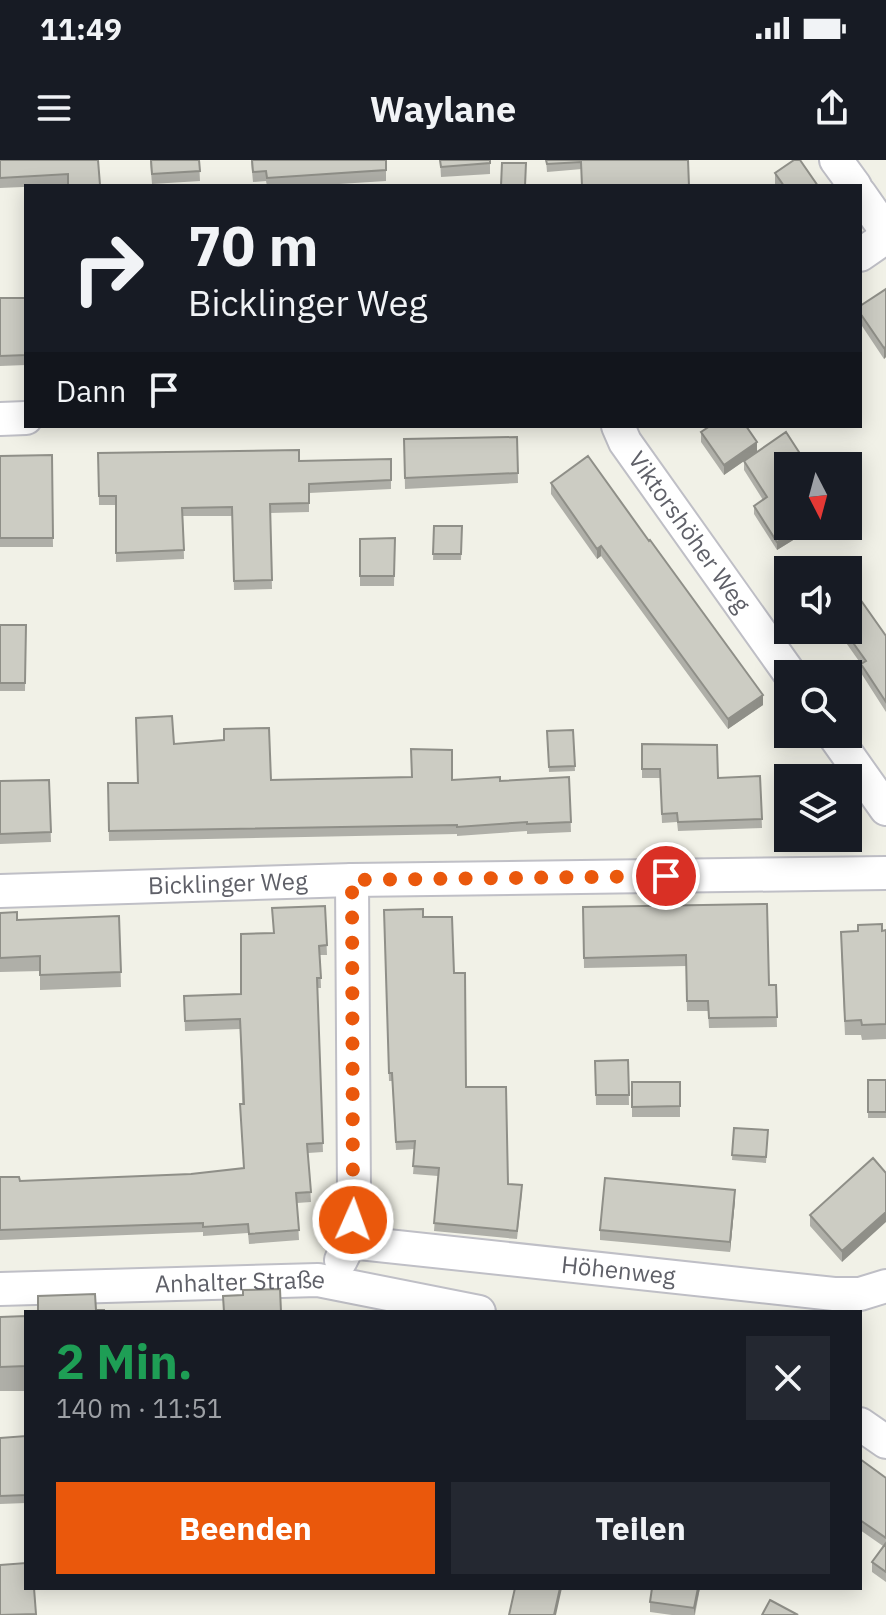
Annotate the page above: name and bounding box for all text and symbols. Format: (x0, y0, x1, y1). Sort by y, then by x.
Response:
text: 11:49 (40, 9, 122, 48)
text: Waylane (370, 85, 516, 132)
icon: menu (32, 86, 76, 130)
icon: share (810, 86, 854, 130)
text: 70 m (188, 209, 318, 281)
icon: right (56, 216, 160, 320)
text: Bicklinger Weg (188, 279, 427, 326)
icon: arrive (142, 368, 186, 412)
text: Dann (56, 371, 126, 410)
street label: Viktorshöher Weg (622, 445, 758, 619)
north arrow (774, 452, 862, 540)
map controls (774, 452, 862, 852)
button: sound (774, 556, 862, 644)
button: search (774, 660, 862, 748)
button: layers (774, 764, 862, 852)
pin (632, 842, 700, 910)
icon: arrive (644, 854, 688, 898)
street label: Bicklinger Weg (148, 864, 308, 901)
position arrow (311, 1178, 395, 1262)
street label: Höhenweg (560, 1248, 678, 1292)
street label: Anhalter Straße (154, 1262, 328, 1300)
text: 2 Min. (56, 1330, 193, 1392)
button: close (746, 1336, 830, 1420)
text: 140 m · 11:51 (56, 1391, 222, 1425)
button: Beenden (56, 1482, 435, 1574)
button: Teilen (451, 1482, 830, 1574)

